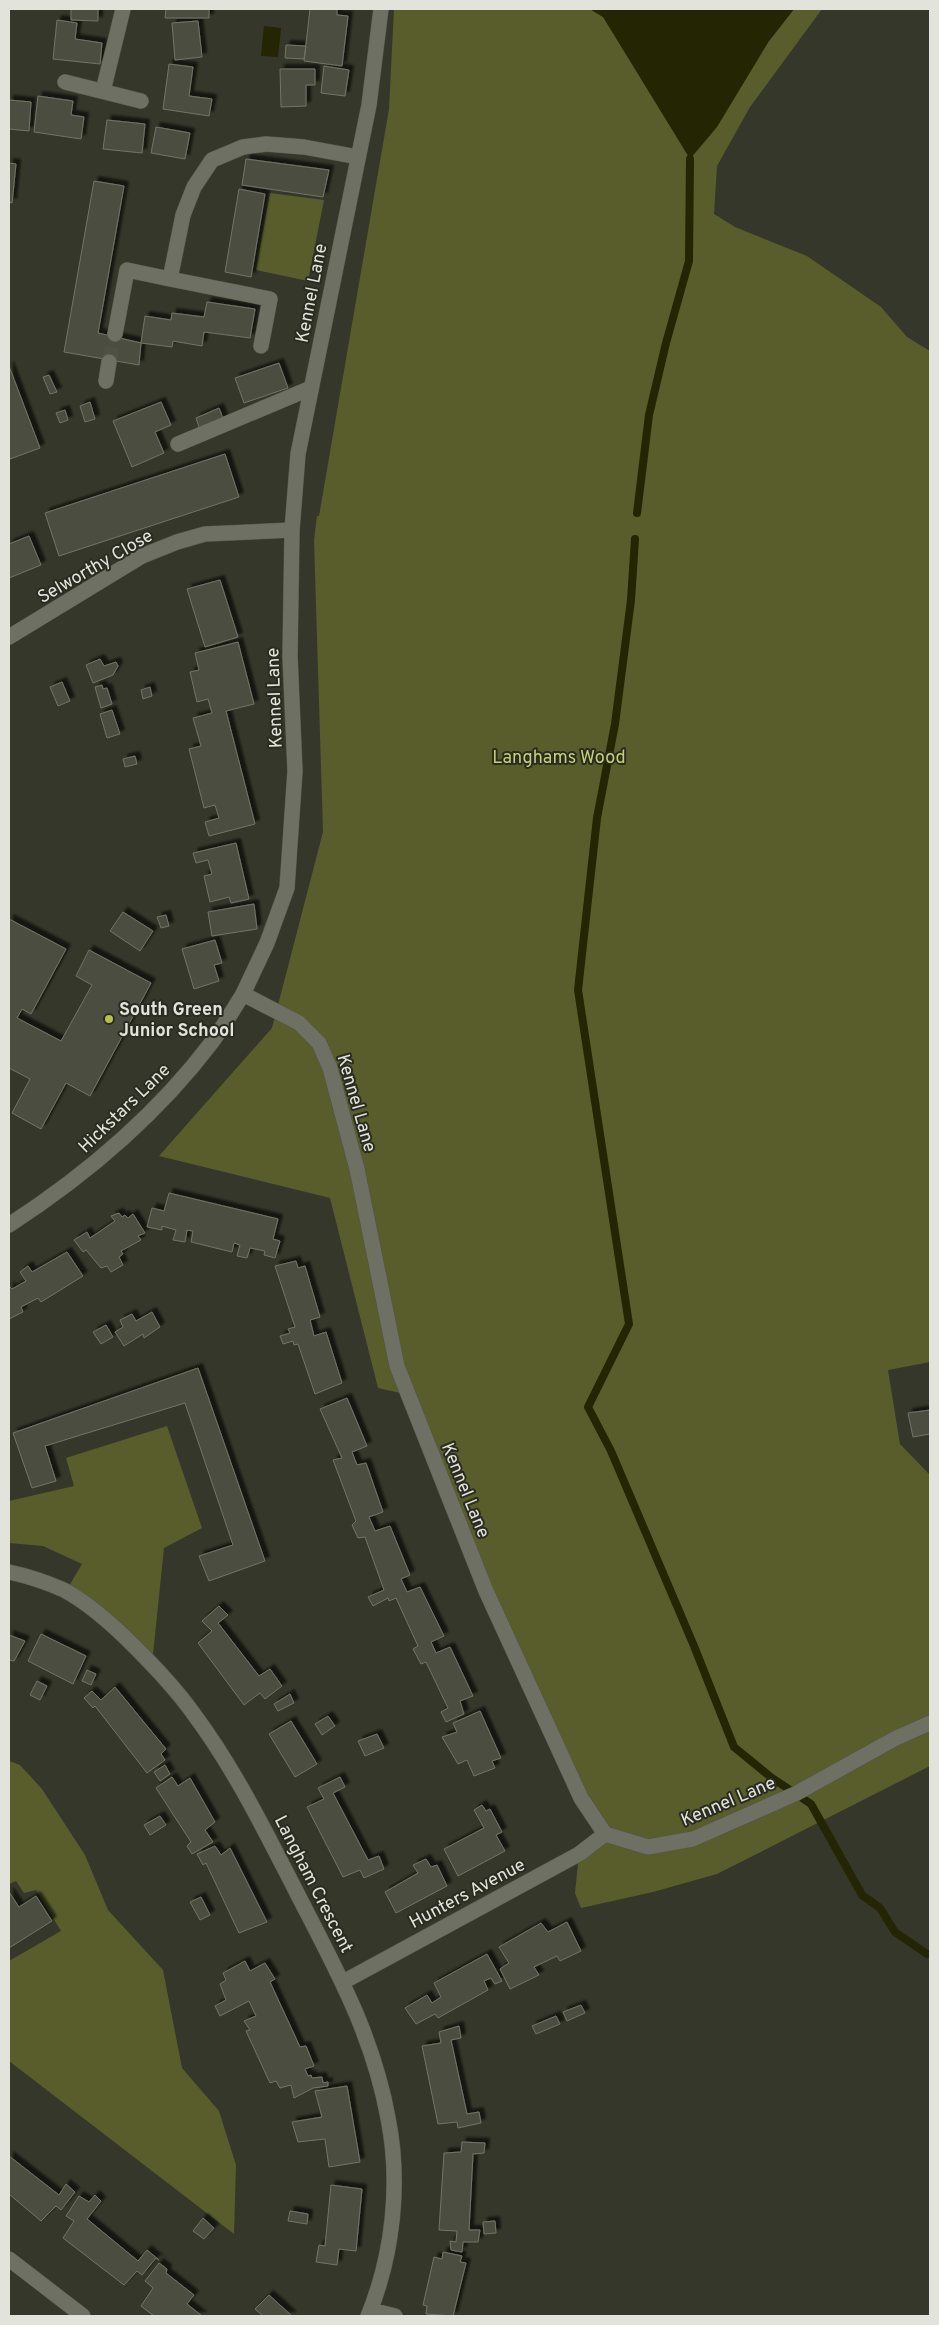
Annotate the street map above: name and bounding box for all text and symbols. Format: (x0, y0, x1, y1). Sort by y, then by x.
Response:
street label: Kennel Lane (292, 242, 333, 345)
street label: Selworthy Close (34, 525, 157, 610)
street label: Kennel Lane (262, 647, 289, 749)
park label: Langhams Wood (492, 747, 626, 770)
place label: South Green Junior School (119, 999, 234, 1043)
marker: South Green Junior School (103, 1013, 115, 1025)
street label: Kennel Lane (331, 1052, 380, 1155)
street label: Hickstars Lane (74, 1059, 176, 1159)
street label: Kennel Lane (435, 1440, 494, 1541)
street label: Kennel Lane (678, 1772, 779, 1833)
street label: Langham Crescent (268, 1812, 357, 1957)
street label: Hunters Avenue (406, 1854, 530, 1935)

